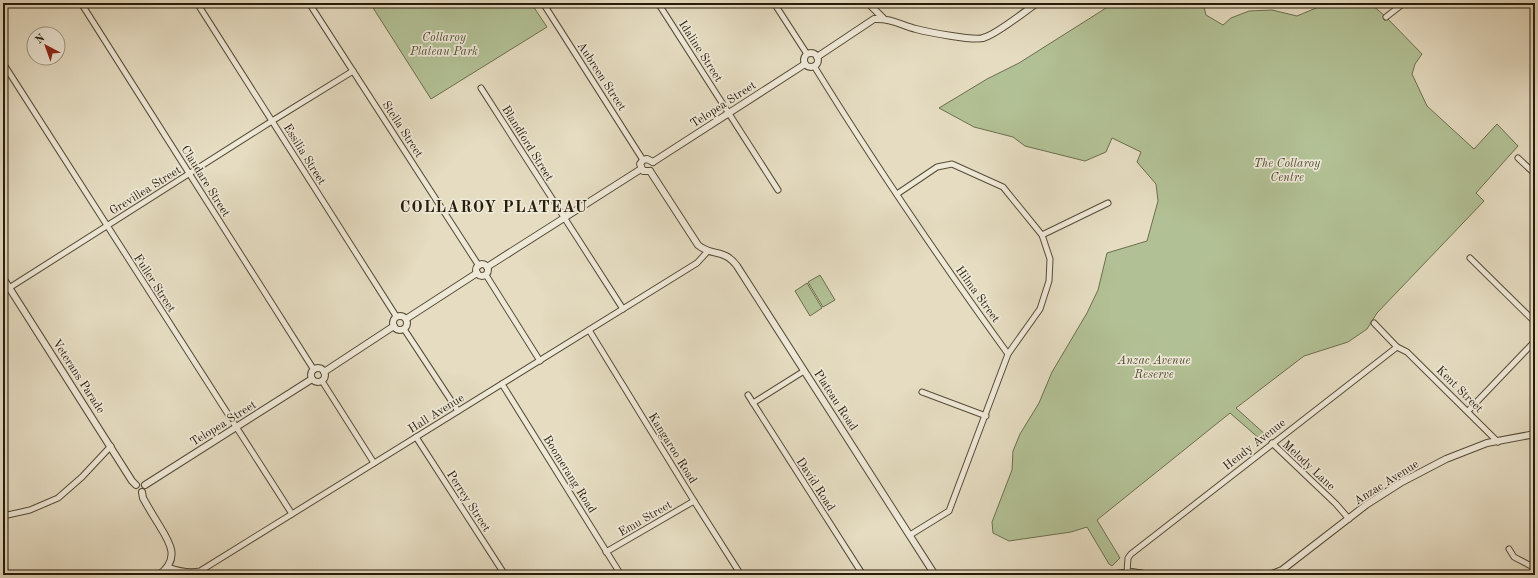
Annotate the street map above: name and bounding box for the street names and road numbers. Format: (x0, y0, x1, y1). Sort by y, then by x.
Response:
street label: Idaline Street (676, 19, 724, 84)
street label: Aubreen Street (575, 40, 628, 113)
street label: Telopea Street (689, 79, 758, 130)
street label: Stella Street (380, 99, 425, 160)
street label: Blandford Street (499, 104, 555, 183)
street label: Essilia Street (281, 122, 328, 187)
street label: Claudare Street (178, 144, 232, 219)
street label: Grevillea Street (108, 164, 183, 218)
street label: Fuller Street (131, 252, 177, 315)
street label: Hilma Street (953, 264, 1002, 325)
street label: Veterans Parade (50, 337, 107, 416)
street label: Kent Street (1434, 364, 1485, 415)
street label: Plateau Road (811, 368, 859, 433)
street label: Hall Avenue (406, 392, 467, 436)
street label: Telopea Street (188, 399, 259, 449)
street label: Kangaroo Road (646, 411, 699, 486)
street label: Hendy Avenue (1221, 417, 1288, 473)
street label: Boomerang Road (540, 434, 598, 516)
street label: Melody Lane (1280, 439, 1337, 493)
street label: David Road (794, 456, 837, 513)
street label: Anzac Avenue (1352, 458, 1421, 507)
street label: Perrey Street (444, 469, 492, 534)
street label: Emu Street (617, 499, 674, 539)

